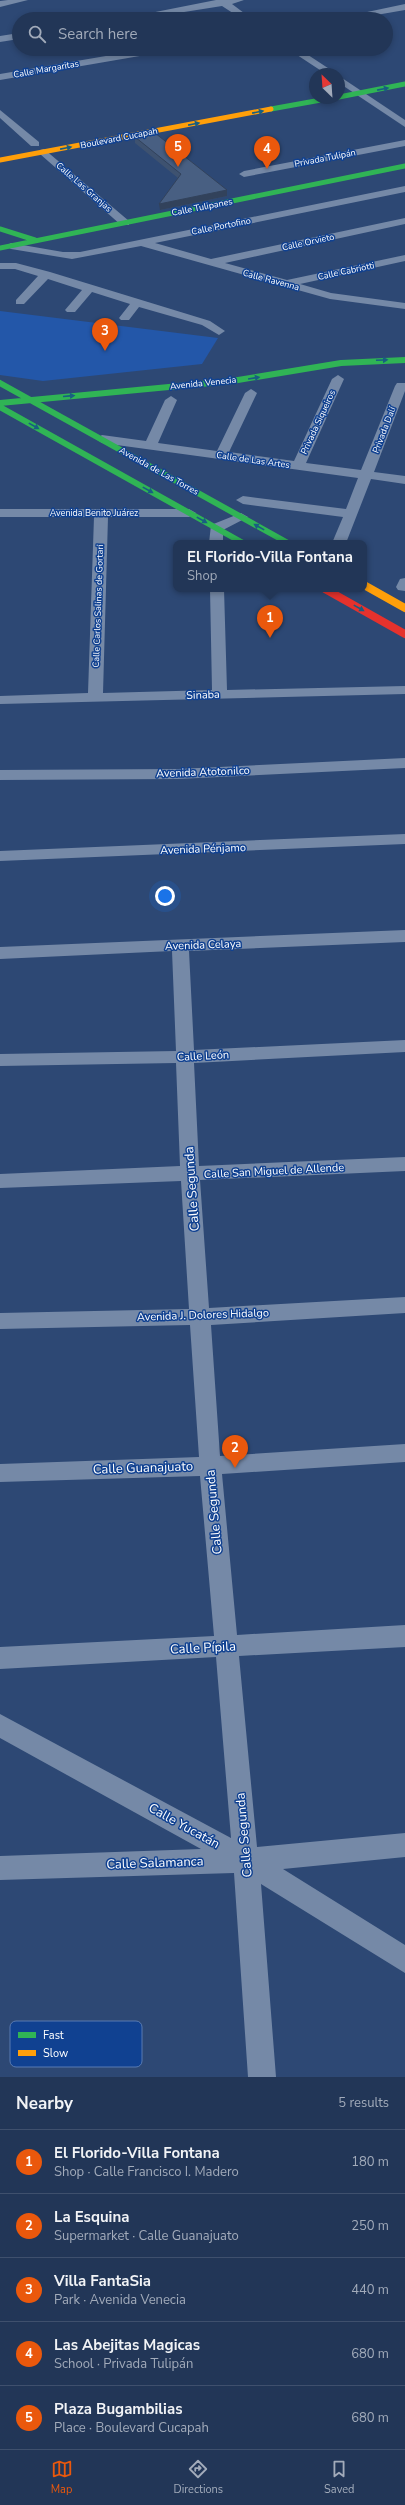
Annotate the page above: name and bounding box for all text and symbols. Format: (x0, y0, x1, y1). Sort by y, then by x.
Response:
search box (12, 12, 393, 56)
icon: search (26, 23, 48, 45)
text: Search here (58, 24, 138, 44)
street label: Calle Margaritas (12, 57, 80, 81)
north arrow (309, 68, 345, 104)
one-way arrow (377, 85, 389, 91)
one-way arrow (252, 109, 264, 115)
one-way arrow (188, 121, 200, 127)
street label: Boulevard Cucapah (79, 125, 159, 151)
pin: 5 (165, 134, 191, 167)
pin: 4 (254, 136, 280, 169)
one-way arrow (60, 144, 72, 150)
street label: Privada Tulipán (293, 146, 357, 170)
street label: Calle Las Granjas (54, 159, 114, 215)
street label: Calle Tulipanes (170, 195, 234, 219)
street label: Calle Portofino (190, 214, 252, 238)
street label: Calle Orvieto (281, 231, 335, 253)
street label: Calle Cabriotti (317, 259, 375, 283)
street label: Calle Ravenna (241, 267, 301, 293)
pin: 3 (92, 318, 118, 351)
one-way arrow (376, 356, 388, 363)
street label: Avenida Venecia (169, 374, 237, 392)
one-way arrow (248, 375, 260, 381)
street label: Privada Siqueiros (298, 388, 338, 456)
one-way arrow (63, 393, 75, 399)
street label: Privada Dalí (370, 404, 399, 455)
one-way arrow (28, 423, 40, 430)
street label: Avenida de Las Torres (117, 444, 201, 498)
street label: Calle de Las Artes (216, 449, 290, 471)
one-way arrow (142, 486, 153, 493)
street label: Avenida Benito Juárez (50, 507, 138, 519)
one-way arrow (196, 517, 208, 524)
one-way arrow (253, 523, 264, 530)
popup (173, 540, 367, 592)
street label: Calle Carlos Salinas de Gortari (90, 544, 106, 668)
text: El Florido-Villa Fontana (187, 547, 353, 567)
text: Shop (187, 567, 217, 585)
pin: 1 (257, 605, 283, 638)
one-way arrow (354, 605, 365, 611)
street label: Sinaba (186, 687, 220, 703)
street label: Avenida Atotonilco (156, 763, 250, 781)
street label: Avenida Pénjamo (160, 840, 246, 858)
your location (155, 886, 175, 906)
street label: Avenida Celaya (165, 936, 242, 954)
street label: Calle León (176, 1047, 230, 1065)
street label: Calle Segunda (180, 1146, 204, 1232)
street label: Calle San Miguel de Allende (204, 1160, 345, 1182)
street label: Avenida J. Dolores Hidalgo (137, 1305, 269, 1325)
pin: 2 (222, 1435, 248, 1468)
street label: Calle Guanajuato (93, 1457, 193, 1479)
street label: Calle Segunda (201, 1469, 227, 1555)
street label: Calle Pípila (170, 1637, 236, 1659)
street label: Calle Segunda (231, 1792, 257, 1878)
street label: Calle Yucatán (145, 1799, 223, 1853)
street label: Calle Salamanca (106, 1852, 204, 1874)
legend (10, 2021, 142, 2067)
text: Fast (43, 2028, 64, 2043)
text: Slow (43, 2046, 68, 2061)
text: Nearby (16, 2092, 73, 2115)
text: 5 results (338, 2094, 389, 2112)
text: El Florido-Villa Fontana (54, 2143, 220, 2163)
text: 1 (25, 2153, 33, 2171)
text: 180 m (351, 2153, 389, 2171)
text: Shop · Calle Francisco I. Madero (54, 2163, 239, 2181)
text: La Esquina (54, 2207, 129, 2227)
text: 2 (25, 2217, 33, 2235)
text: 250 m (351, 2217, 389, 2235)
text: Supermarket · Calle Guanajuato (54, 2227, 239, 2245)
text: Villa FantaSia (54, 2271, 151, 2291)
text: 3 (25, 2281, 33, 2299)
text: 440 m (351, 2281, 389, 2299)
text: Park · Avenida Venecia (54, 2291, 186, 2309)
text: Las Abejitas Magicas (54, 2335, 200, 2355)
text: 4 (25, 2345, 33, 2363)
text: 680 m (351, 2345, 389, 2363)
text: School · Privada Tulipán (54, 2355, 193, 2373)
text: Plaza Bugambilias (54, 2399, 182, 2419)
text: 5 (25, 2409, 33, 2427)
text: 680 m (351, 2409, 389, 2427)
text: Place · Boulevard Cucapah (54, 2419, 209, 2437)
tab: Map (51, 2458, 73, 2497)
tab: Directions (174, 2458, 223, 2497)
tab: Saved (324, 2458, 354, 2497)

